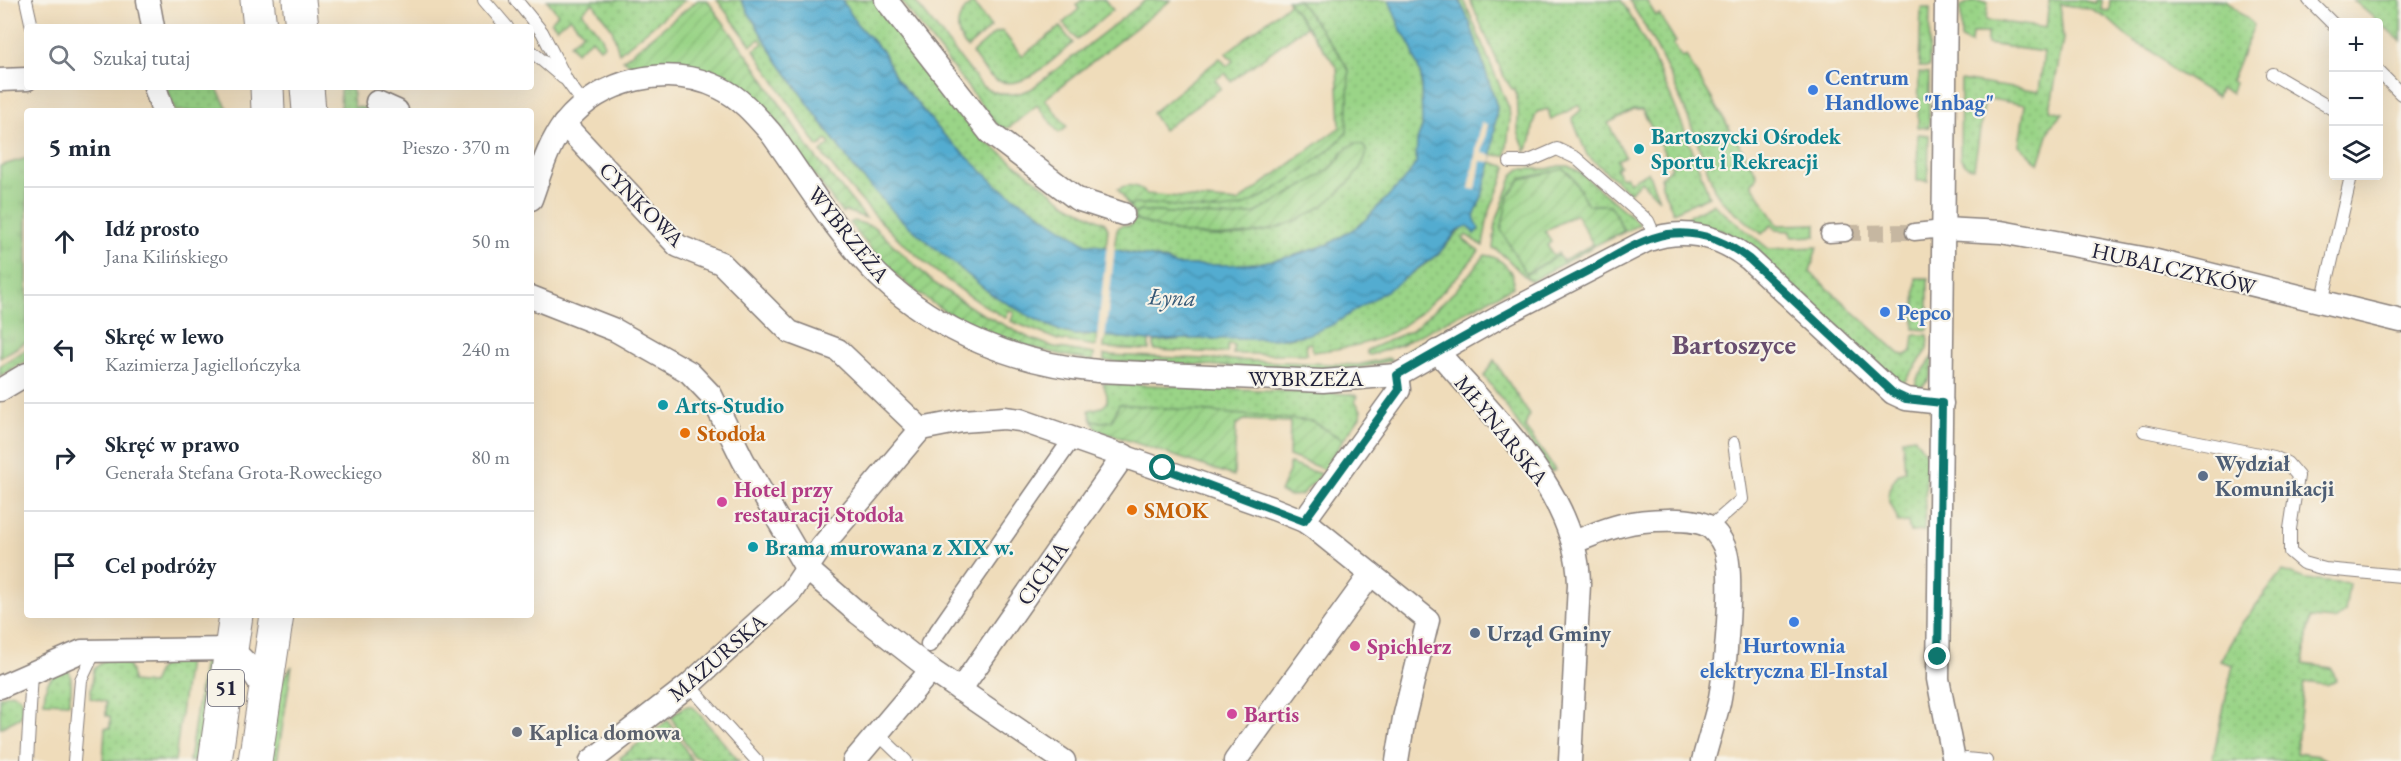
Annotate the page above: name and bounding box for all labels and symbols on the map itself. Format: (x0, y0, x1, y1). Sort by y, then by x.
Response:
place label: Centrum Handlowe "Inbag" (1825, 63, 1994, 117)
marker: Centrum Handlowe "Inbag" (1806, 83, 1820, 97)
place label: Bartoszycki Ośrodek Sportu i Rekreacji (1651, 122, 1842, 176)
marker: Bartoszycki Ośrodek Sportu i Rekreacji (1632, 142, 1646, 156)
street label: CYNKOWA (593, 155, 691, 254)
street label: WYBRZEŻA (801, 180, 897, 289)
street label: HUBALCZYKÓW (2089, 235, 2260, 302)
water label: Łyna (1146, 280, 1197, 313)
place label: Pepco (1897, 298, 1951, 327)
marker: Pepco (1878, 305, 1892, 319)
district label: Bartoszyce (1672, 326, 1796, 362)
street label: WYBRZEŻA (1248, 364, 1365, 393)
street label: MŁYNARSKA (1448, 369, 1556, 492)
place label: Arts-Studio (674, 391, 784, 420)
marker: Arts-Studio (656, 398, 670, 412)
place label: Stodoła (697, 419, 766, 448)
marker: Stodoła (678, 426, 692, 440)
place label: Wydział Komunikacji (2215, 449, 2335, 503)
route start (1149, 454, 1175, 480)
marker: Wydział Komunikacji (2196, 469, 2210, 483)
place label: Hotel przy restauracji Stodoła (734, 475, 904, 529)
marker: Hotel przy restauracji Stodoła (715, 495, 729, 509)
place label: SMOK (1144, 496, 1209, 525)
marker: SMOK (1125, 503, 1139, 517)
place label: Brama murowana z XIX w. (765, 533, 1014, 562)
street label: CICHA (1010, 535, 1075, 611)
marker: Brama murowana z XIX w. (746, 540, 760, 554)
street label: MAZURSKA (662, 606, 773, 708)
marker: Hurtownia elektryczna El-Instal (1787, 615, 1801, 629)
place label: Urząd Gminy (1487, 619, 1611, 648)
marker: Urząd Gminy (1468, 626, 1482, 640)
place label: Hurtownia elektryczna El-Instal (1700, 631, 1888, 685)
place label: Spichlerz (1367, 632, 1452, 661)
marker: Spichlerz (1348, 639, 1362, 653)
route end (1924, 643, 1950, 669)
road number: 51 (208, 670, 244, 706)
place label: Bartis (1244, 700, 1299, 729)
marker: Bartis (1225, 707, 1239, 721)
place label: Kaplica domowa (529, 718, 681, 747)
marker: Kaplica domowa (510, 725, 524, 739)

